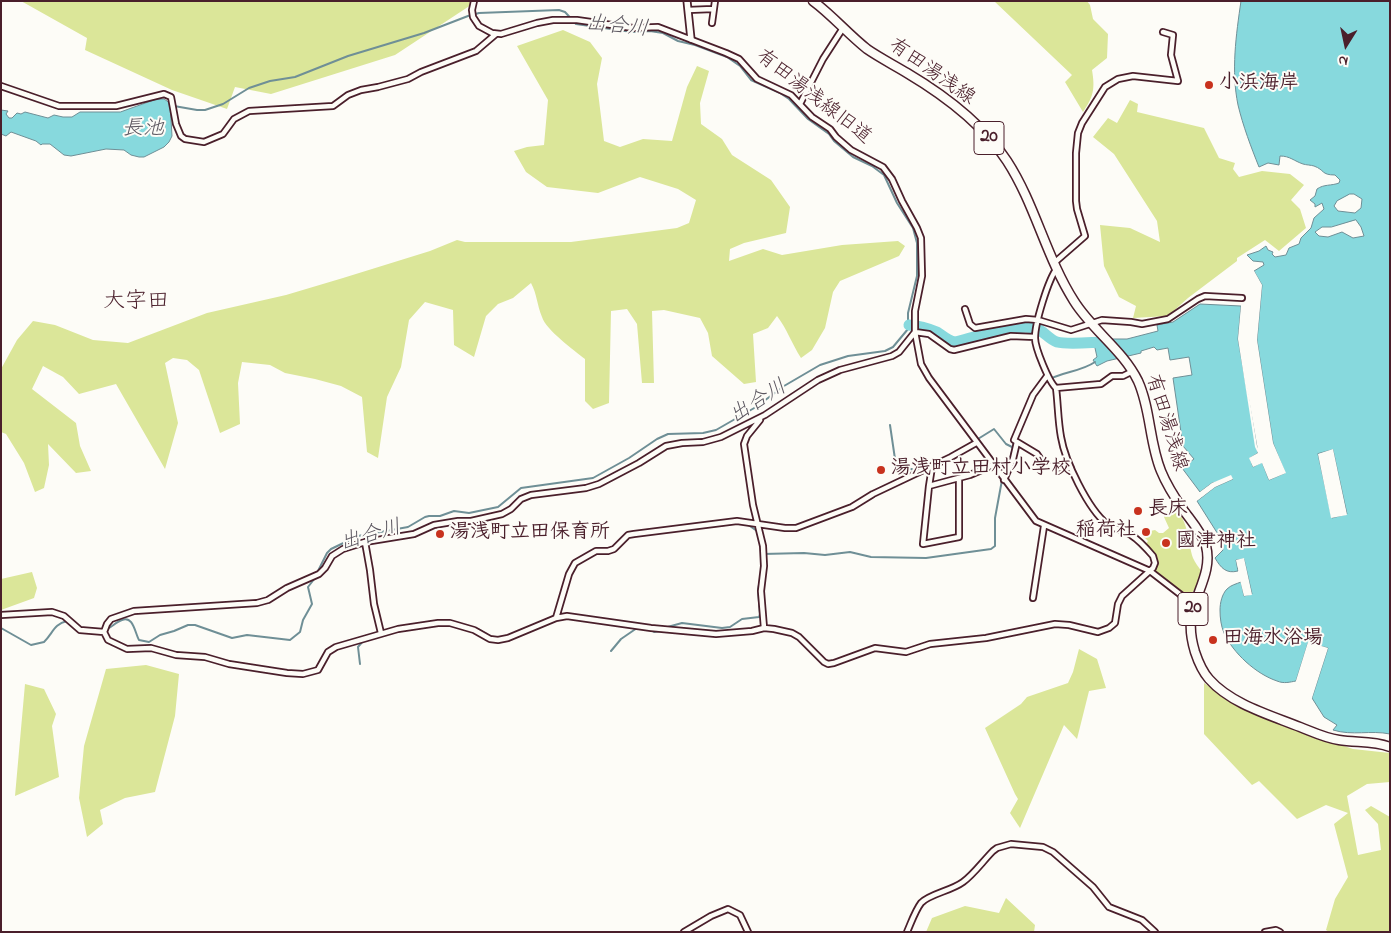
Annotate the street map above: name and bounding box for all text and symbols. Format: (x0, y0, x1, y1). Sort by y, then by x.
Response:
water label: 出合川 (584, 12, 650, 44)
north arrow (1321, 20, 1371, 70)
street label: 有田湯浅線 (883, 34, 979, 112)
street label: 有田湯浅線旧道 (750, 45, 876, 151)
text: N (1337, 49, 1350, 71)
place label: 小浜海岸 (1219, 73, 1299, 97)
marker: 小浜海岸 (1203, 79, 1215, 91)
water label: 長池 (122, 118, 164, 144)
road number: 20 (974, 122, 1004, 154)
district label: 大字田 (103, 290, 169, 316)
street label: 有田湯浅線 (1139, 372, 1191, 474)
water label: 出合川 (726, 376, 792, 430)
place label: 湯浅町立田村小学校 (891, 458, 1071, 482)
marker: 湯浅町立田村小学校 (875, 464, 887, 476)
place label: 長床 (1148, 499, 1188, 523)
marker: 長床 (1132, 505, 1144, 517)
water label: 出合川 (337, 516, 405, 558)
place label: 稲荷社 (1076, 520, 1136, 544)
place label: 湯浅町立田保育所 (450, 522, 610, 546)
marker: 稲荷社 (1140, 526, 1152, 538)
marker: 湯浅町立田保育所 (434, 528, 446, 540)
place label: 國津神社 (1176, 531, 1256, 555)
marker: 國津神社 (1160, 537, 1172, 549)
road number: 20 (1178, 592, 1208, 626)
place label: 田海水浴場 (1223, 628, 1323, 652)
marker: 田海水浴場 (1207, 634, 1219, 646)

